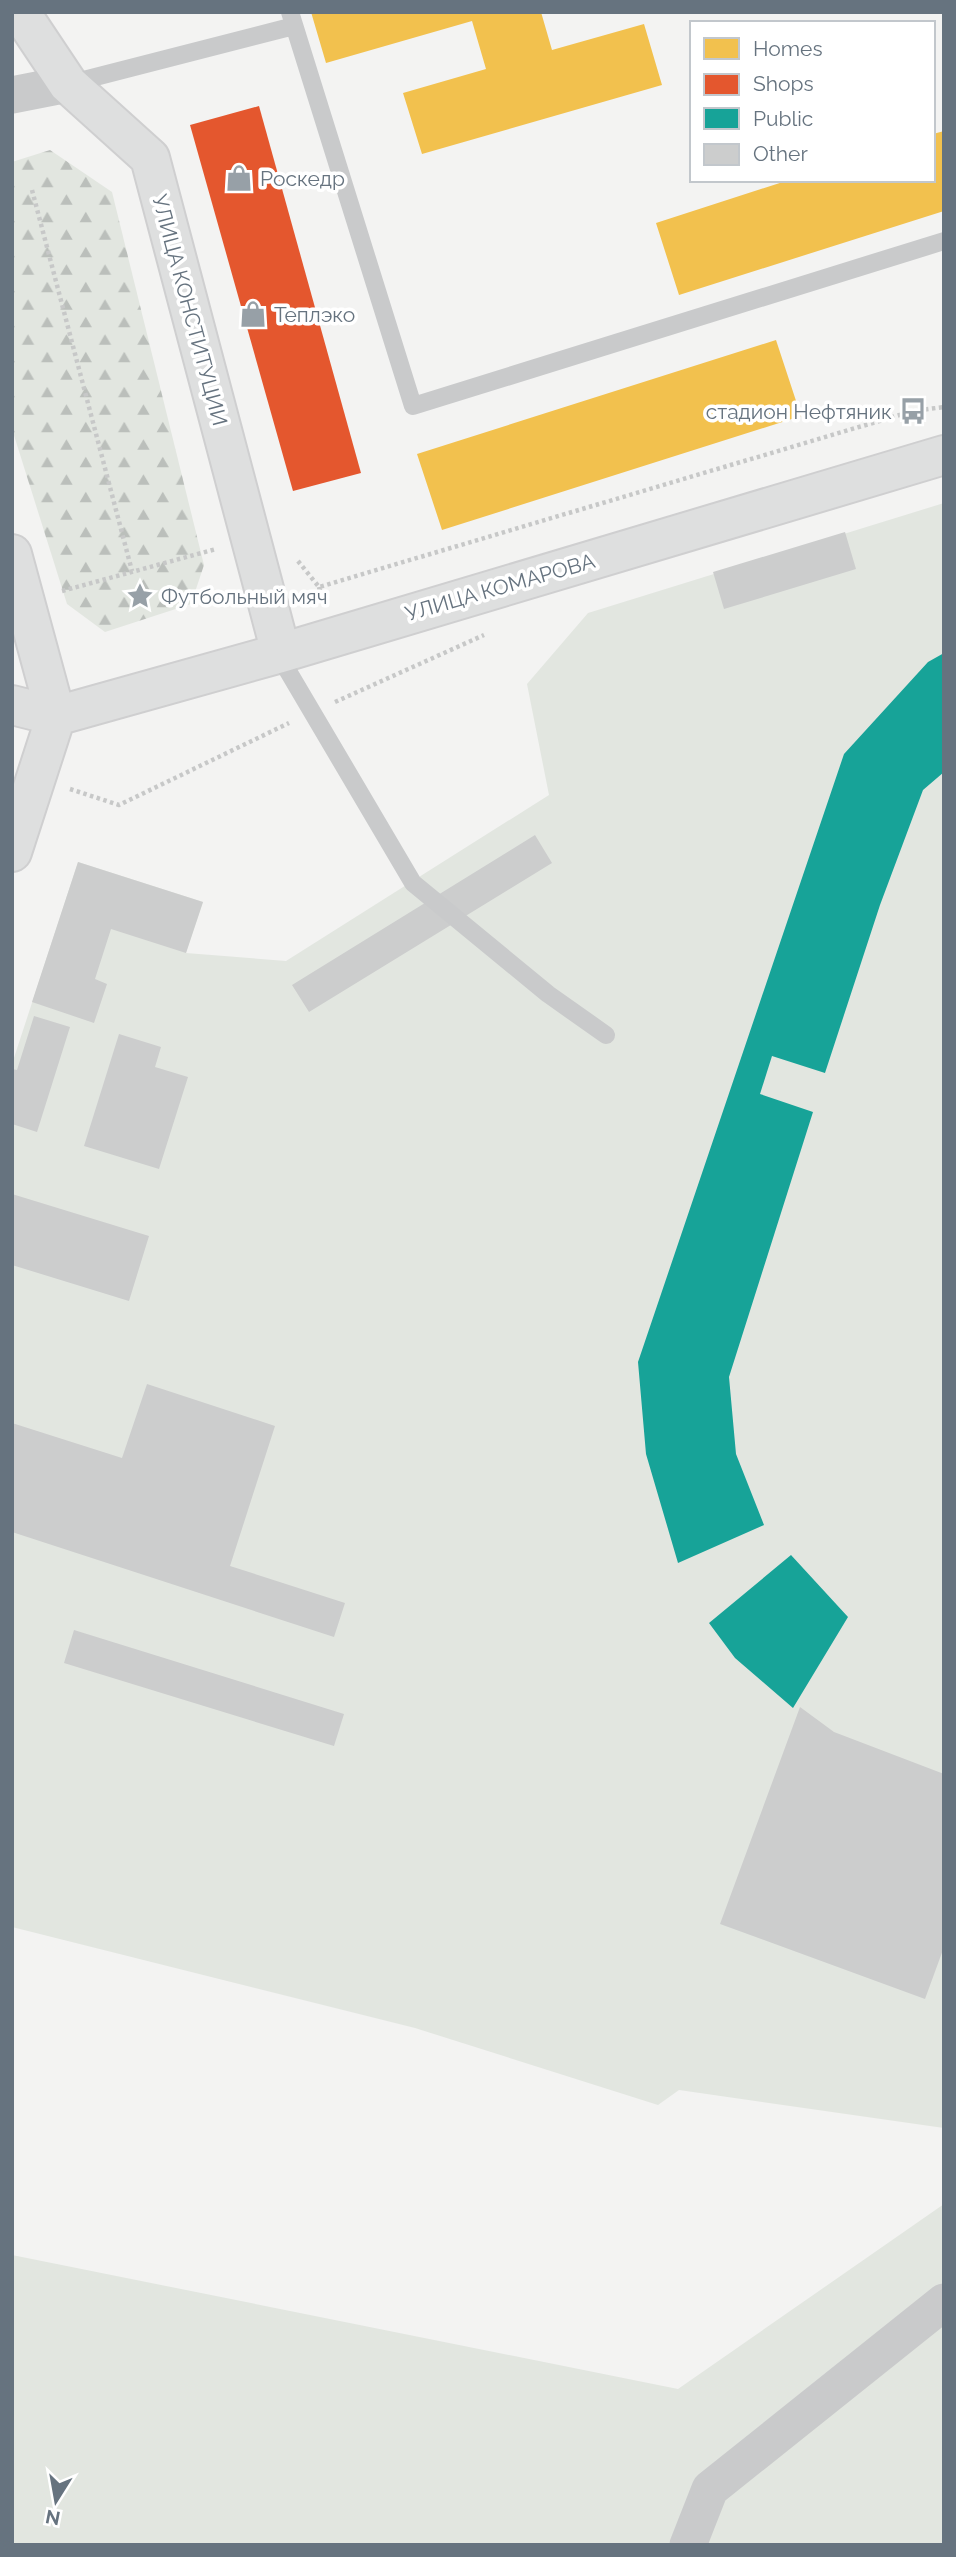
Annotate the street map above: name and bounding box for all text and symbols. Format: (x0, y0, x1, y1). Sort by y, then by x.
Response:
legend (690, 21, 935, 182)
text: Homes (753, 36, 823, 61)
text: Shops (753, 71, 814, 96)
text: Public (753, 106, 813, 131)
text: Other (753, 141, 808, 166)
shop icon: Роскедр (224, 163, 254, 193)
place label: Роскедр (260, 166, 345, 191)
street label: УЛИЦА КОНСТИТУЦИИ (147, 192, 233, 428)
shop icon: Теплэко (238, 299, 268, 329)
place label: Теплэко (274, 302, 355, 327)
bus stop icon: стадион Нефтяник (898, 396, 928, 426)
place label: стадион Нефтяник (706, 399, 892, 424)
street label: УЛИЦА КОМАРОВА (402, 548, 598, 626)
place icon: Футбольный мяч (125, 581, 155, 611)
place label: Футбольный мяч (161, 584, 328, 609)
north arrow (21, 2466, 91, 2536)
text: N (44, 2506, 62, 2530)

